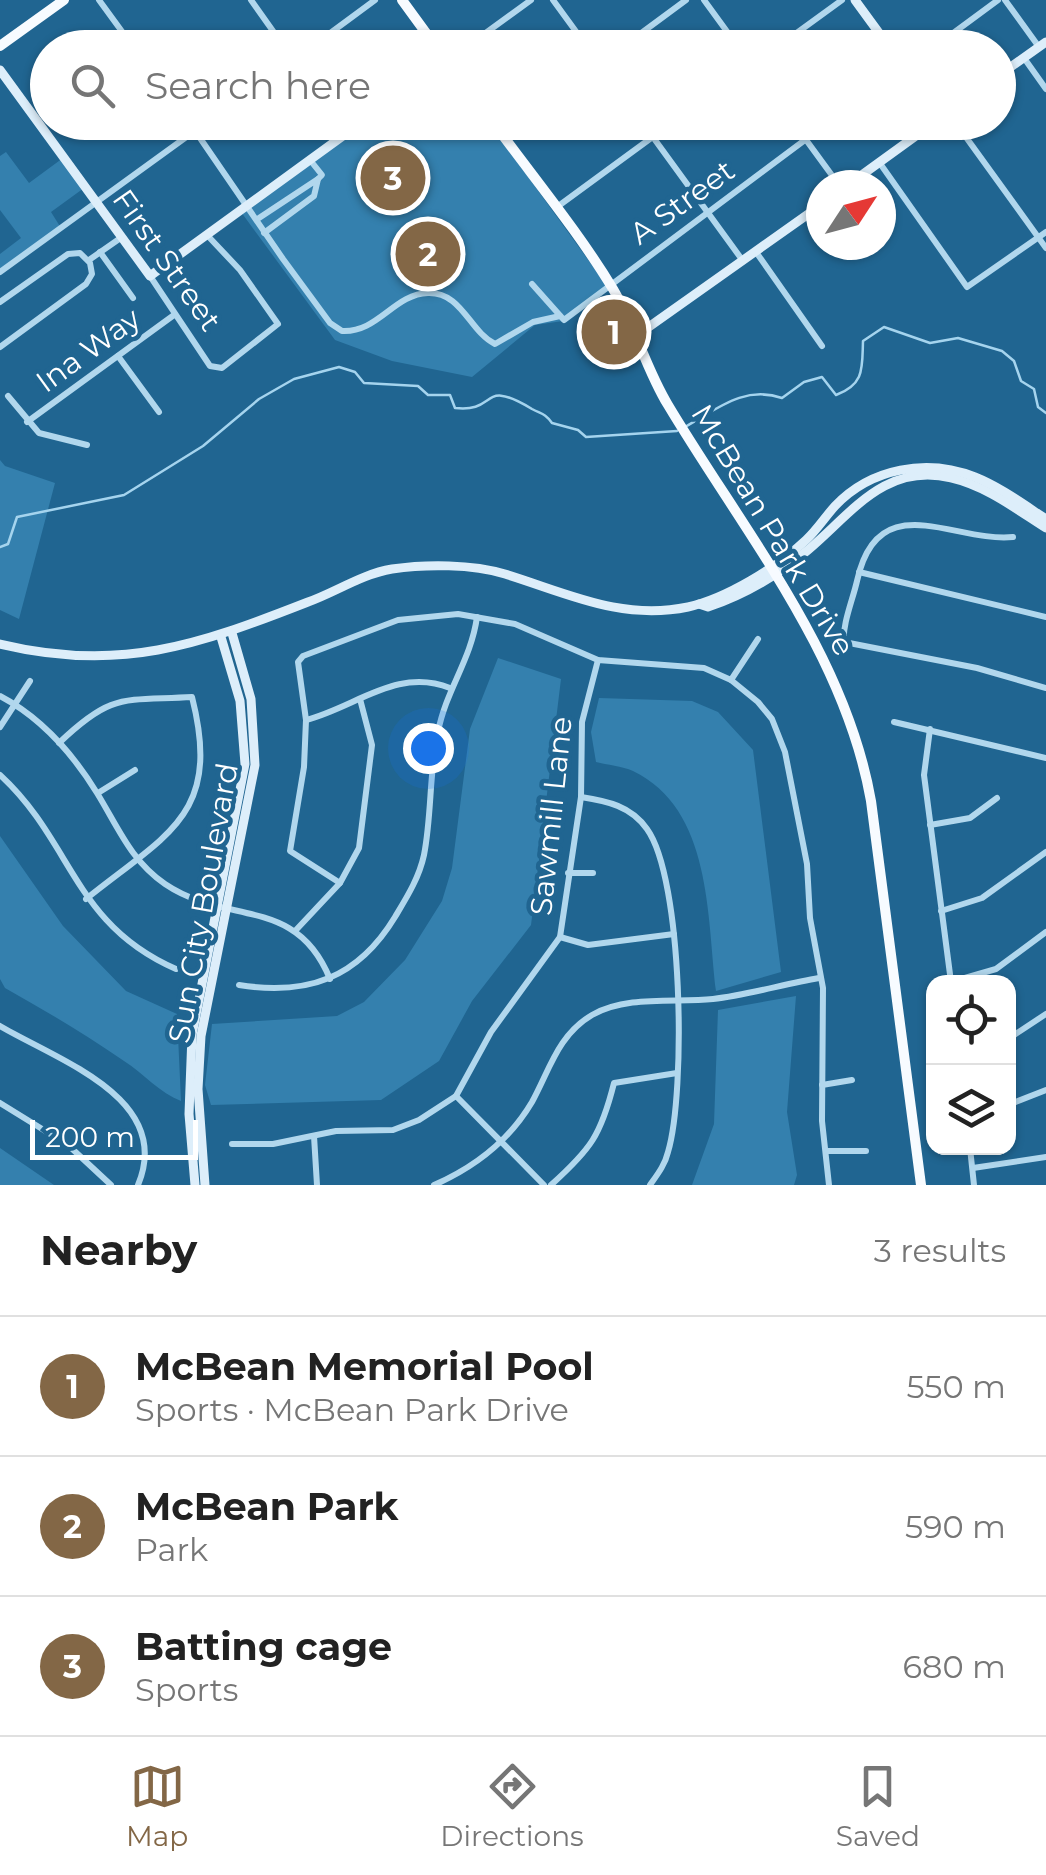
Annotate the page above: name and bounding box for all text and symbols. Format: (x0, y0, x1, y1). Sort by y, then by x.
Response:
search box (30, 30, 1016, 140)
icon: search (65, 58, 120, 113)
text: Search here (145, 62, 371, 109)
pin: 3 (360, 140, 426, 216)
street label: A Street (623, 152, 741, 252)
north arrow (806, 170, 896, 260)
street label: First Street (105, 182, 229, 338)
pin: 2 (396, 216, 460, 292)
pin: 1 (582, 294, 646, 370)
street label: Ina Way (29, 299, 148, 400)
street label: McBean Park Drive (683, 398, 863, 662)
street label: Sawmill Lane (522, 715, 580, 917)
your location (403, 723, 454, 774)
street label: Sun City Boulevard (160, 760, 246, 1046)
map controls (926, 975, 1016, 1155)
button: locate (926, 975, 1016, 1065)
button: layers (926, 1065, 1016, 1155)
scale bar (30, 1115, 198, 1160)
text: 200 m (45, 1120, 135, 1154)
text: Nearby (40, 1224, 197, 1276)
text: 3 results (874, 1231, 1006, 1270)
text: McBean Memorial Pool (135, 1343, 594, 1390)
text: 1 (66, 1367, 79, 1406)
text: 550 m (906, 1367, 1006, 1406)
text: Sports · McBean Park Drive (135, 1390, 569, 1429)
text: McBean Park (135, 1483, 399, 1530)
text: 2 (63, 1507, 82, 1546)
text: 590 m (905, 1507, 1006, 1546)
text: Park (135, 1530, 208, 1569)
text: Batting cage (135, 1623, 392, 1670)
text: 3 (63, 1647, 82, 1686)
text: 680 m (903, 1647, 1006, 1686)
text: Sports (135, 1670, 238, 1709)
tab: Map (126, 1759, 188, 1853)
tab: Directions (440, 1759, 584, 1853)
tab: Saved (836, 1759, 920, 1853)

